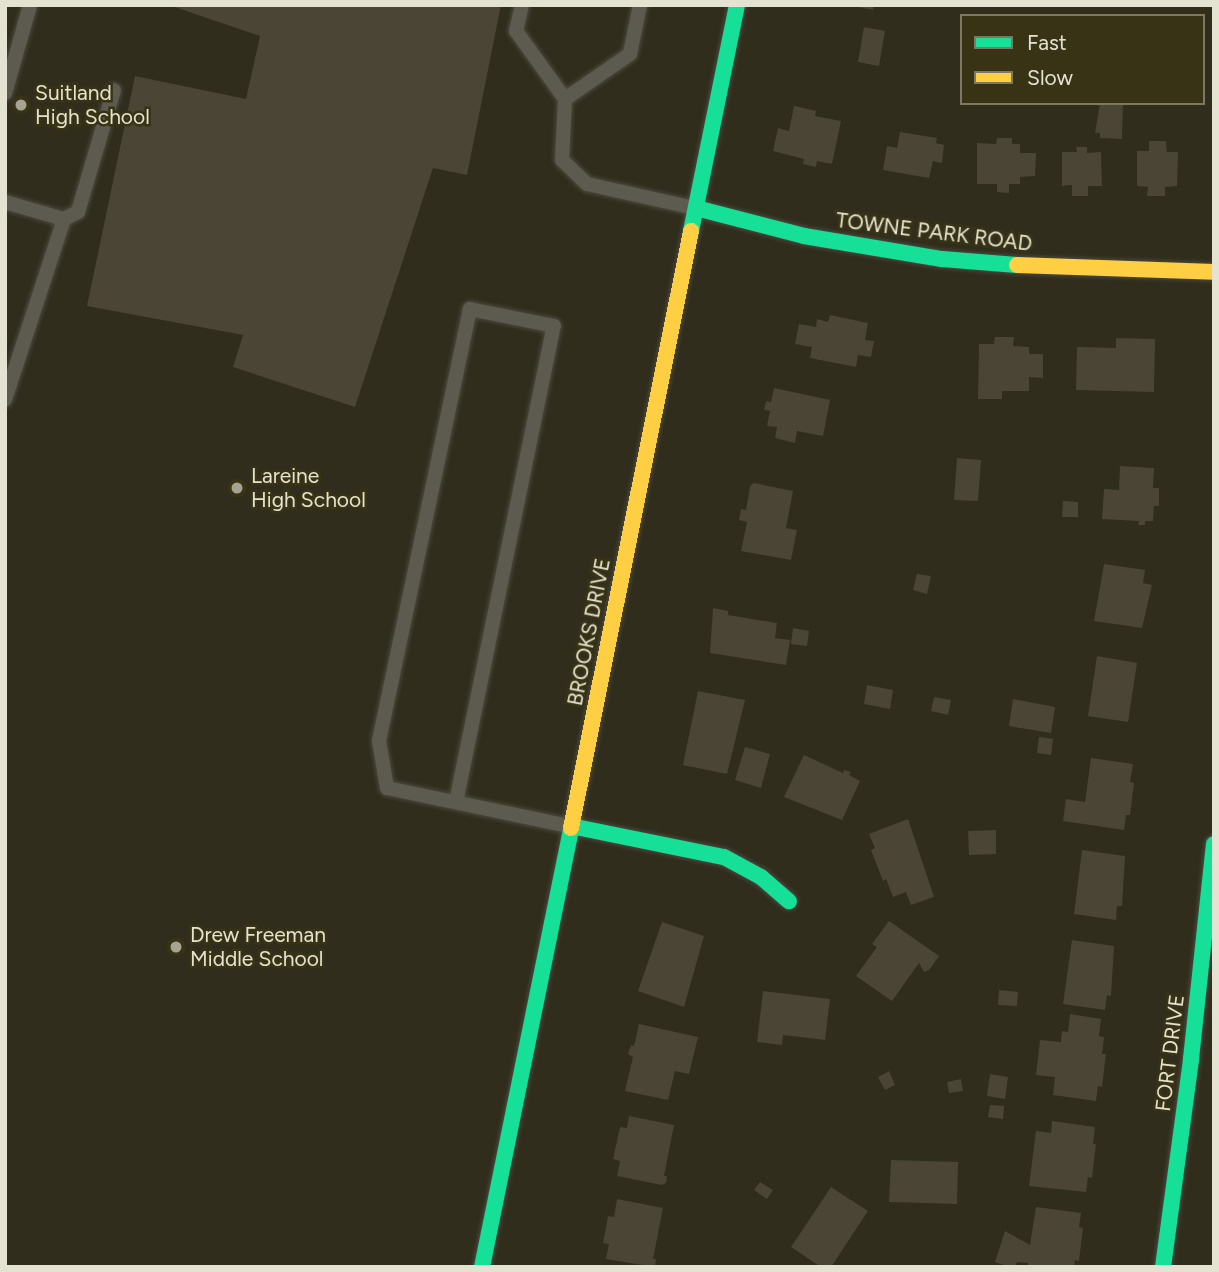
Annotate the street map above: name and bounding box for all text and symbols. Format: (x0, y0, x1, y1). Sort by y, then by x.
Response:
legend (960, 14, 1205, 105)
text: Fast (1027, 30, 1067, 55)
text: Slow (1027, 65, 1073, 90)
place label: Suitland High School (35, 80, 150, 130)
marker: Suitland High School (13, 97, 29, 113)
street label: TOWNE PARK ROAD (835, 207, 1033, 257)
place label: Lareine High School (251, 463, 366, 513)
marker: Lareine High School (229, 480, 245, 496)
street label: BROOKS DRIVE (562, 556, 616, 708)
place label: Drew Freeman Middle School (190, 922, 326, 972)
marker: Drew Freeman Middle School (168, 939, 184, 955)
street label: FORT DRIVE (1150, 993, 1190, 1113)

